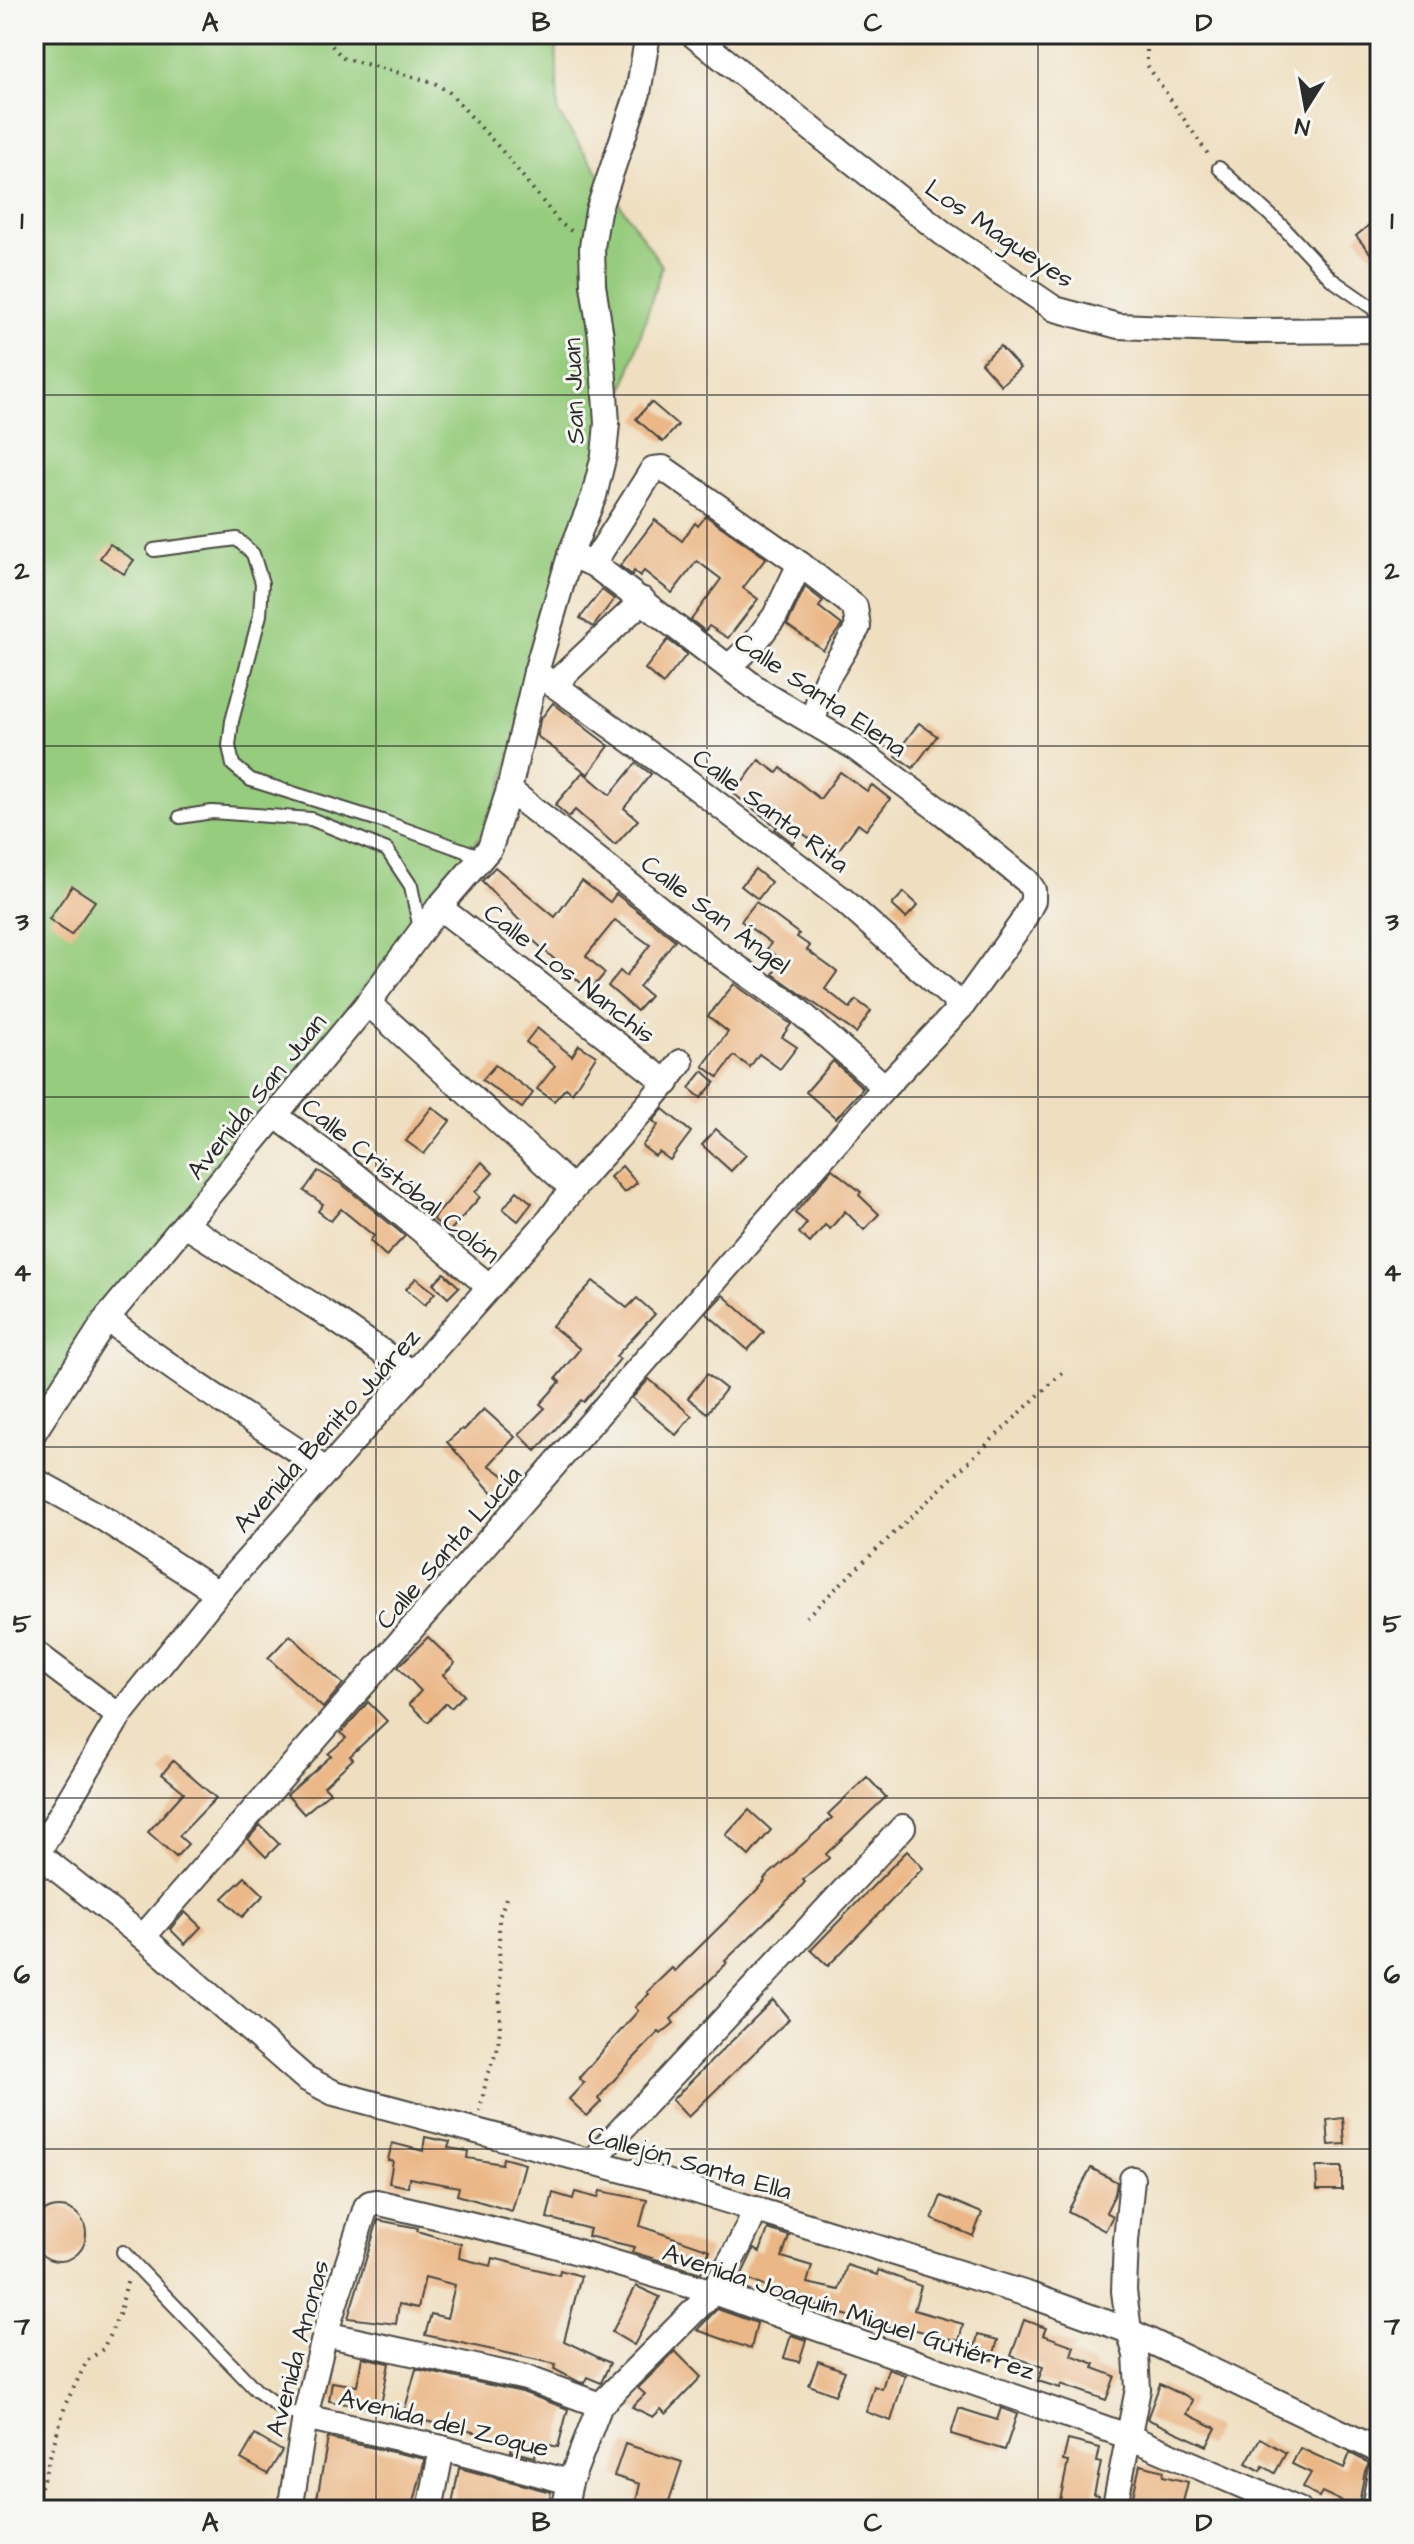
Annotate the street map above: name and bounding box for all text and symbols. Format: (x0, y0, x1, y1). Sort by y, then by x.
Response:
text: A (202, 5, 219, 41)
text: B (532, 5, 551, 41)
text: C (864, 5, 883, 41)
text: D (1196, 5, 1213, 41)
north arrow (1266, 68, 1346, 148)
text: N (1293, 110, 1312, 143)
street label: Los Magueyes (917, 171, 1081, 299)
text: 1 (20, 203, 24, 239)
text: 1 (1390, 203, 1394, 239)
street label: San Juan (554, 337, 594, 445)
text: 2 (14, 553, 30, 589)
text: 2 (1384, 553, 1400, 589)
street label: Calle Santa Elena (727, 624, 914, 766)
street label: Calle Santa Rita (685, 740, 856, 882)
street label: Calle San Ángel (632, 847, 798, 985)
street label: Calle Los Nanchis (476, 895, 663, 1052)
text: 3 (14, 904, 29, 940)
text: 3 (1384, 904, 1399, 940)
street label: Avenida San Juan (178, 1006, 335, 1187)
street label: Calle Cristóbal Colón (293, 1089, 507, 1272)
text: 4 (13, 1255, 31, 1291)
text: 4 (1383, 1255, 1401, 1291)
street label: Avenida Benito Juárez (225, 1320, 429, 1541)
street label: Calle Santa Lucía (368, 1458, 530, 1637)
text: 5 (13, 1606, 32, 1642)
text: 5 (1383, 1606, 1402, 1642)
text: 6 (14, 1957, 31, 1993)
text: 6 (1384, 1957, 1401, 1993)
street label: Callejón Santa Ella (584, 2117, 796, 2209)
street label: Avenida Joaquín Miguel Gutiérrez (657, 2235, 1040, 2391)
street label: Avenida Anonas (257, 2256, 339, 2441)
text: 7 (13, 2308, 30, 2344)
text: 7 (1383, 2308, 1400, 2344)
street label: Avenida del Zoque (335, 2379, 553, 2467)
text: A (202, 2505, 219, 2541)
text: B (532, 2505, 551, 2541)
text: C (864, 2505, 883, 2541)
text: D (1196, 2505, 1213, 2541)

